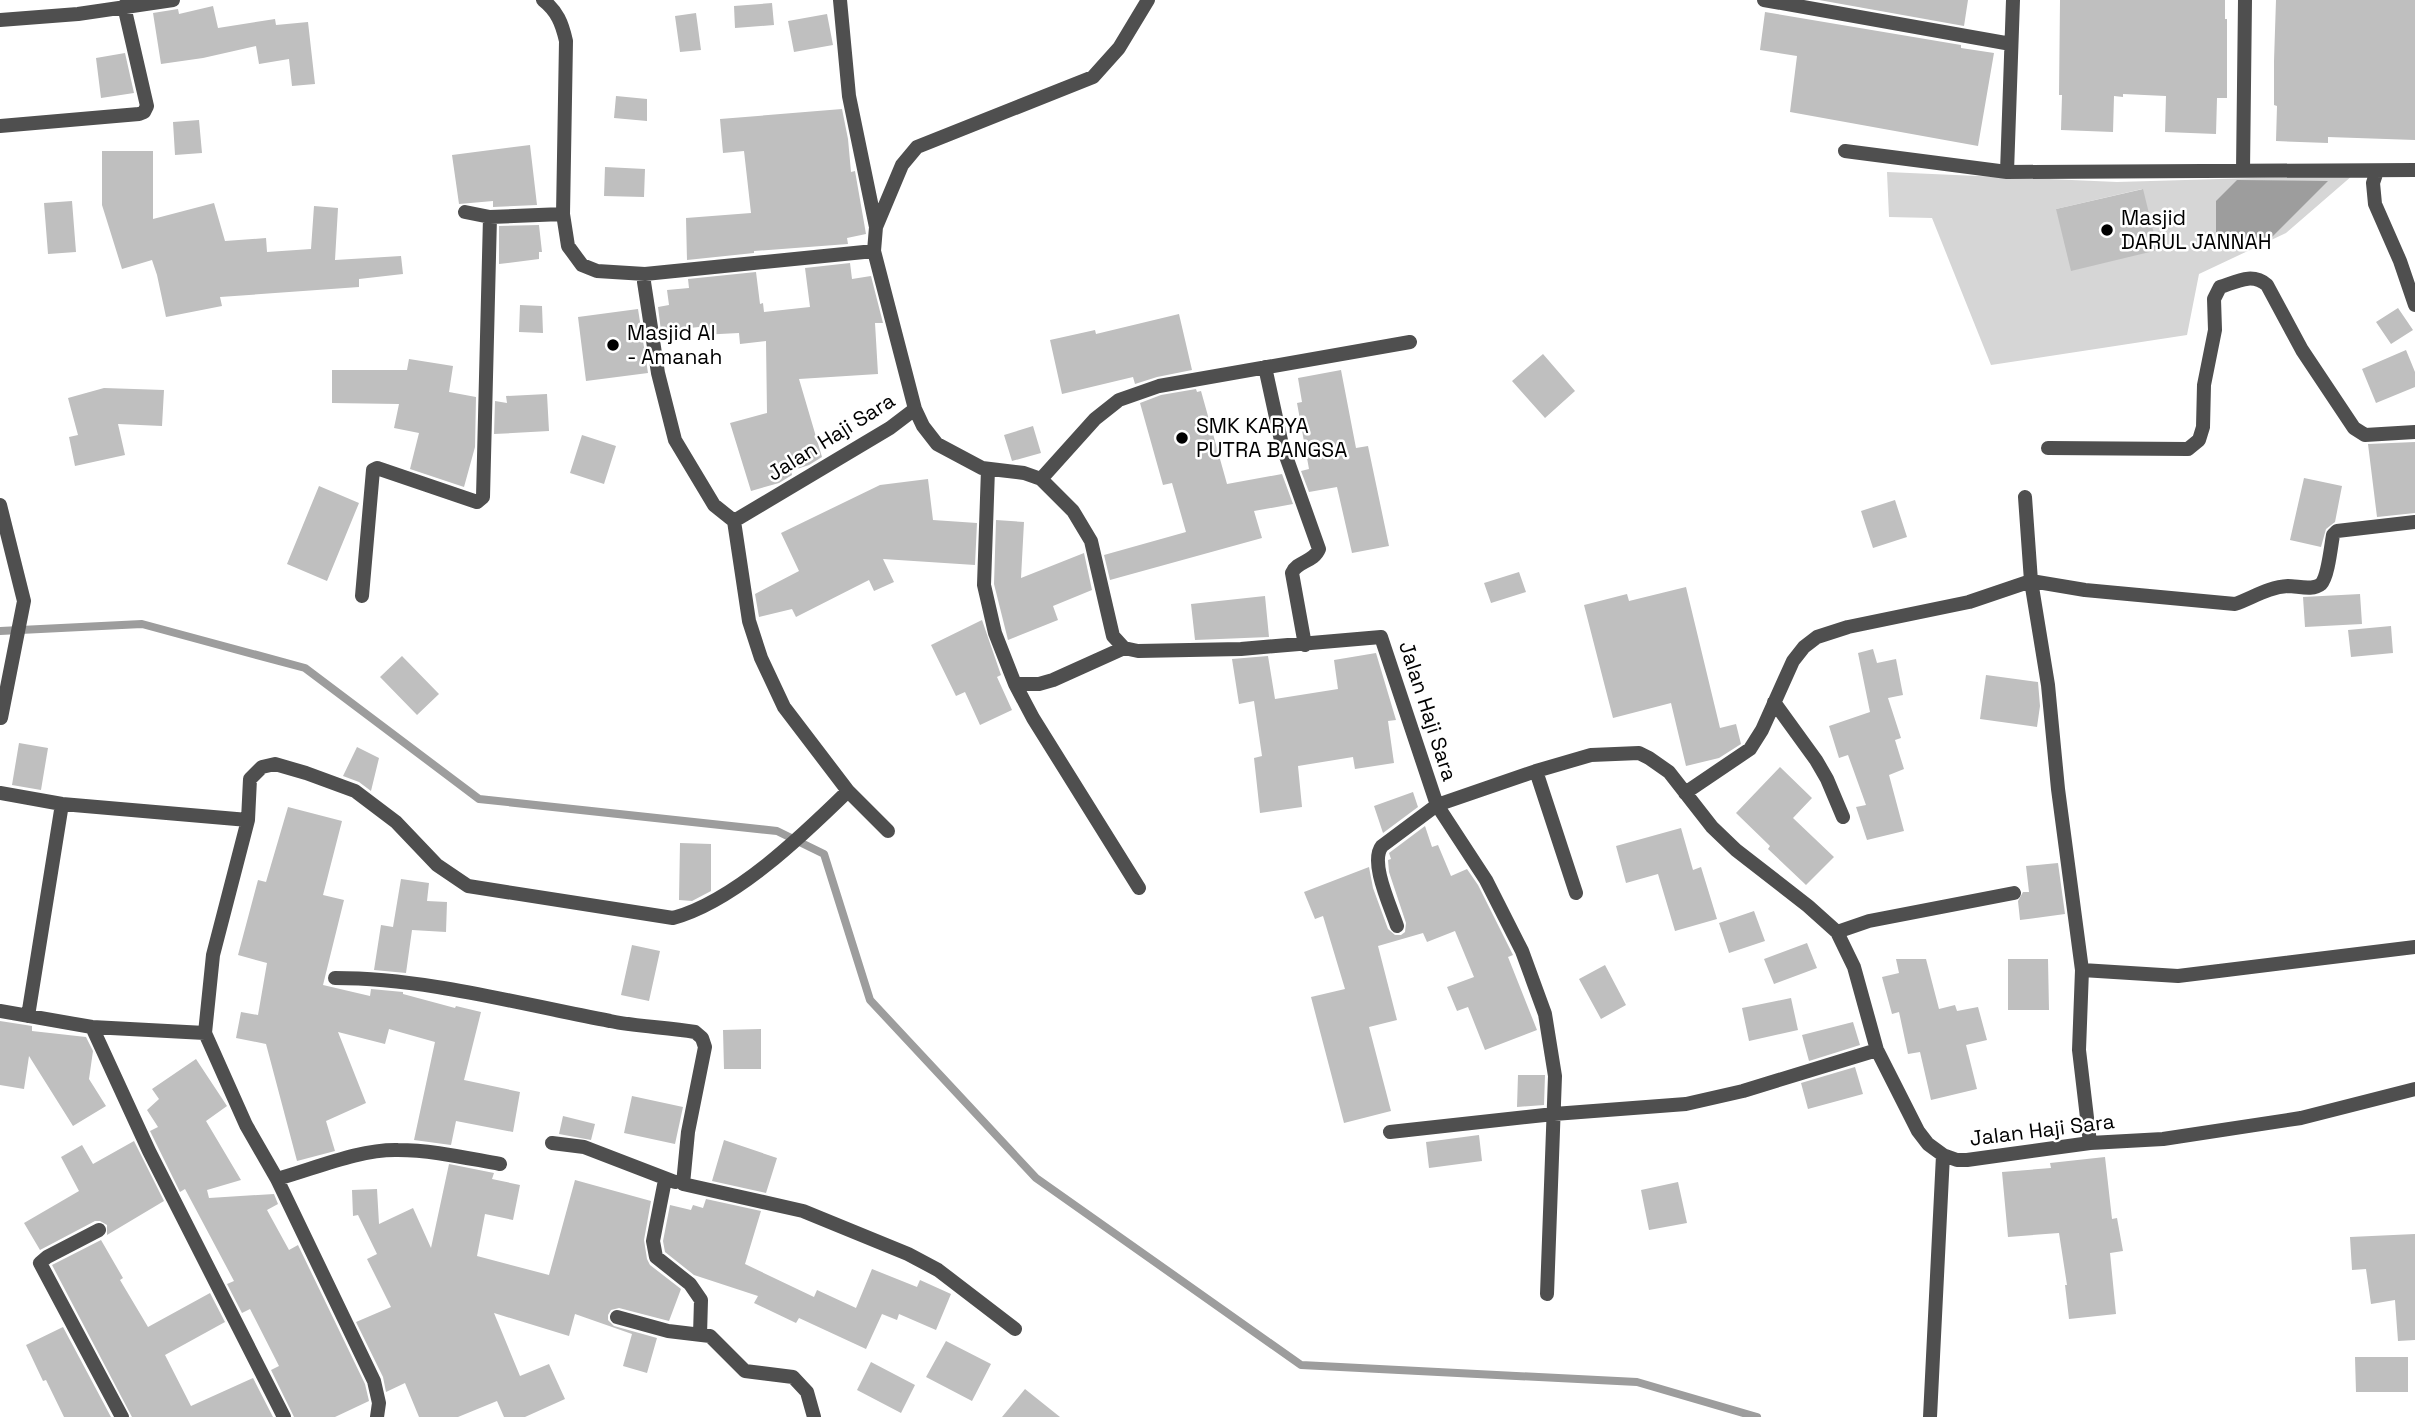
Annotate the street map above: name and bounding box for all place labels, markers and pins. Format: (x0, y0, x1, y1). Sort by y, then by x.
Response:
place label: Masjid DARUL JANNAH (2121, 204, 2271, 255)
marker: Masjid DARUL JANNAH (2099, 222, 2115, 238)
place label: Masjid Al - Amanah (627, 319, 722, 370)
marker: Masjid Al - Amanah (605, 337, 621, 353)
place label: SMK KARYA PUTRA BANGSA (1196, 412, 1347, 463)
marker: SMK KARYA PUTRA BANGSA (1174, 430, 1190, 446)

